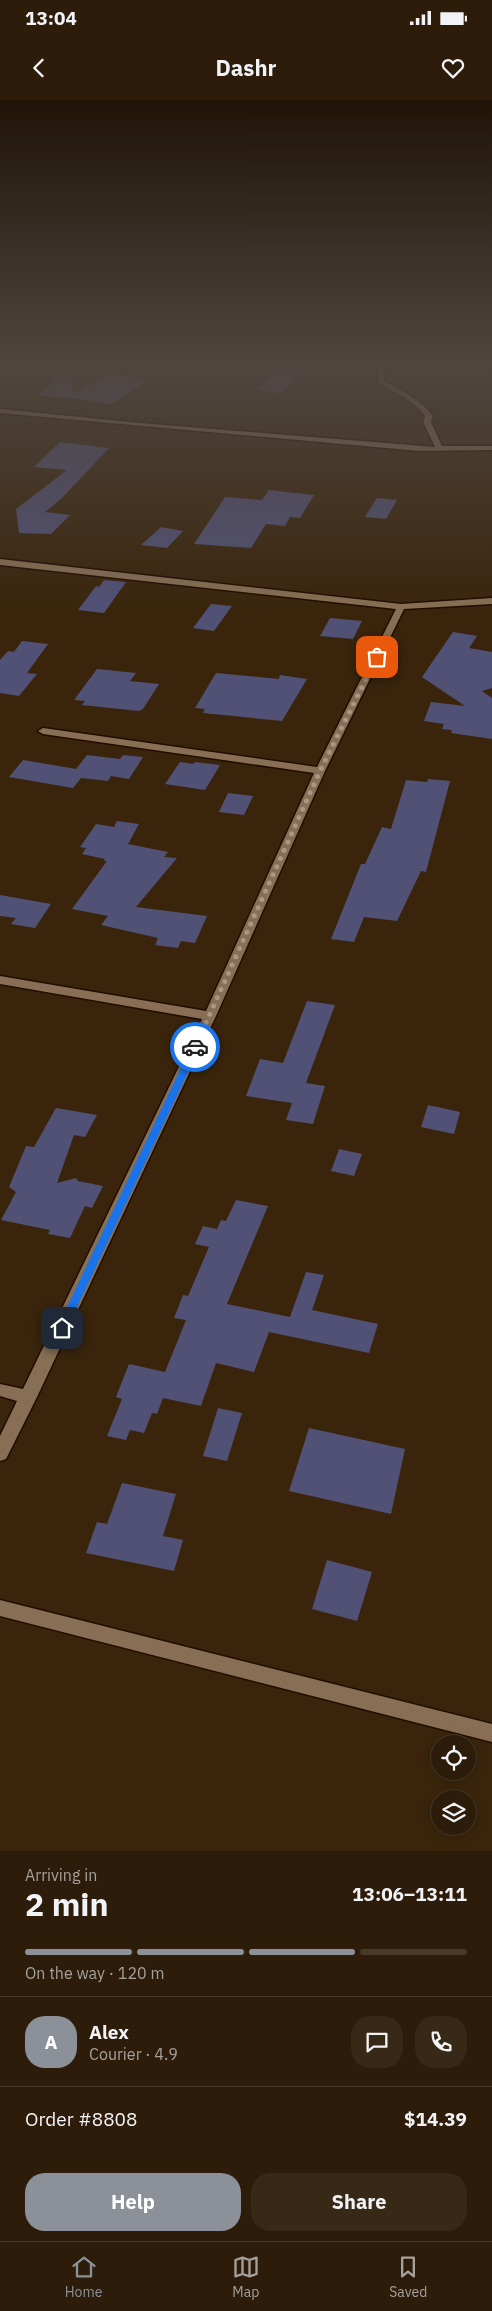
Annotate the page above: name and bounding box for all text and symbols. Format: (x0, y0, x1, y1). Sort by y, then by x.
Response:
text: 13:04 (25, 6, 77, 30)
text: Dashr (216, 53, 276, 82)
icon: back (25, 54, 53, 82)
icon: heart (439, 54, 467, 82)
pin (356, 636, 398, 678)
icon: bag (363, 643, 391, 671)
courier (170, 1022, 220, 1072)
icon: car (181, 1033, 209, 1061)
pin (41, 1307, 83, 1349)
icon: home (48, 1314, 76, 1342)
map controls (431, 1735, 476, 1835)
button: locate (431, 1735, 476, 1780)
button: layers (431, 1790, 476, 1835)
text: Arriving in (25, 1865, 97, 1885)
text: 13:06–13:11 (352, 1882, 467, 1906)
text: 2 min (25, 1883, 109, 1925)
text: On the way · 120 m (25, 1963, 164, 1983)
button: chat (351, 2016, 403, 2068)
button: phone (415, 2016, 467, 2068)
text: Alex (89, 2020, 129, 2044)
text: A (44, 2030, 58, 2054)
text: Courier · 4.9 (89, 2044, 178, 2064)
text: Order #8808 (25, 2107, 137, 2131)
text: $14.39 (404, 2107, 467, 2131)
button: Help (25, 2173, 241, 2231)
button: Share (251, 2173, 467, 2231)
tab: Home (65, 2253, 102, 2301)
tab: Map (232, 2253, 260, 2301)
tab: Saved (389, 2253, 427, 2301)

